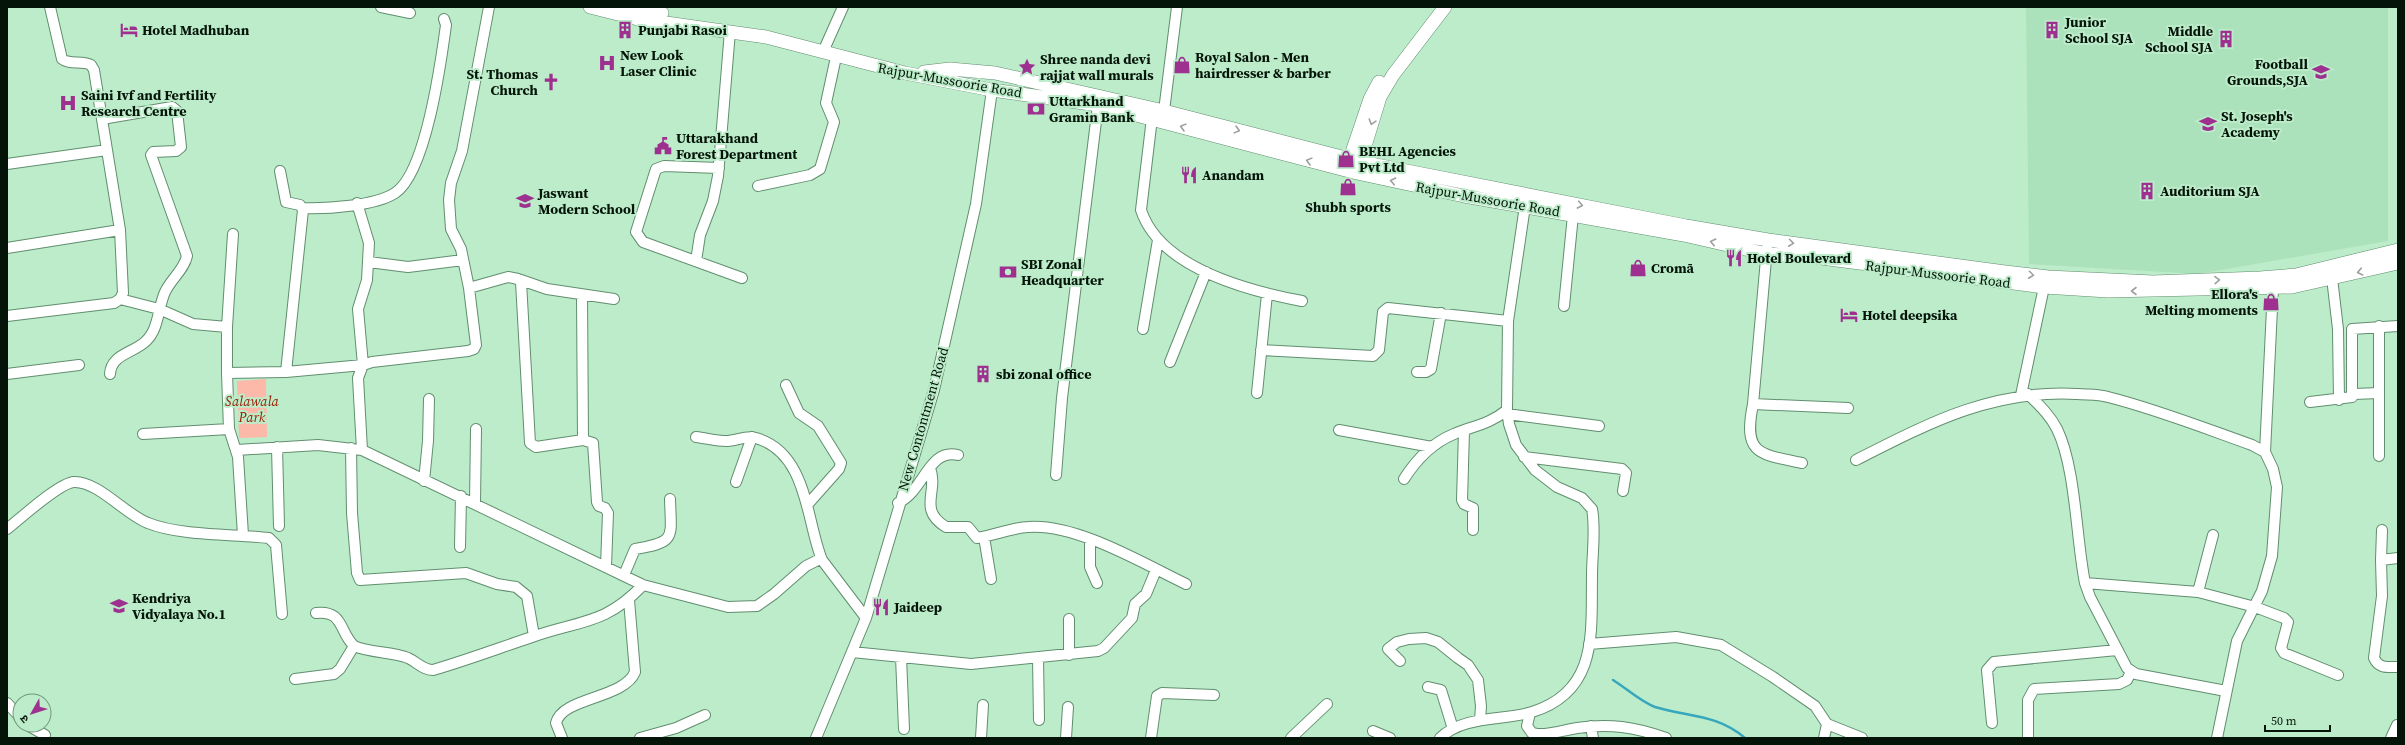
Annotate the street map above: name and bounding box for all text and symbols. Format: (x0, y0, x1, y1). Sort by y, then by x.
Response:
place label: Junior School SJA (2064, 12, 2134, 48)
hotel icon: Hotel Madhuban (119, 20, 139, 40)
place label: Hotel Madhuban (142, 20, 250, 40)
building icon: Punjabi Rasoi (615, 20, 635, 40)
place label: Punjabi Rasoi (638, 20, 727, 40)
building icon: Junior School SJA (2042, 20, 2062, 40)
place label: Middle School SJA (2145, 21, 2214, 57)
building icon: Middle School SJA (2216, 29, 2236, 49)
place label: New Look Laser Clinic (620, 45, 697, 81)
place label: Royal Salon - Men hairdresser & barber (1195, 47, 1331, 83)
place label: Shree nanda devi rajjat wall murals (1040, 49, 1154, 85)
hospital icon: New Look Laser Clinic (597, 53, 617, 73)
place label: Football Grounds,SJA (2227, 54, 2309, 90)
shop icon: Royal Salon - Men hairdresser & barber (1172, 55, 1192, 75)
street label: Rajpur-Mussoorie Road (876, 57, 1024, 103)
place icon: Shree nanda devi rajjat wall murals (1017, 57, 1037, 77)
school or university icon: Football Grounds,SJA (2311, 62, 2331, 82)
place label: St. Thomas Church (467, 64, 539, 100)
church icon: St. Thomas Church (541, 72, 561, 92)
place label: Saini Ivf and Fertility Research Centre (81, 85, 217, 121)
place label: Uttarkhand Gramin Bank (1049, 91, 1135, 127)
hospital icon: Saini Ivf and Fertility Research Centre (58, 93, 78, 113)
bank icon: Uttarkhand Gramin Bank (1026, 99, 1046, 119)
place label: St. Joseph's Academy (2221, 106, 2293, 142)
school or university icon: St. Joseph's Academy (2198, 114, 2218, 134)
one-way arrow (1368, 118, 1377, 125)
one-way arrow (1180, 123, 1187, 132)
one-way arrow (1234, 125, 1241, 134)
place label: Uttarakhand Forest Department (676, 128, 798, 164)
public building icon: Uttarakhand Forest Department (653, 136, 673, 156)
place label: BEHL Agencies Pvt Ltd (1359, 141, 1457, 177)
shop icon: BEHL Agencies Pvt Ltd (1336, 149, 1356, 169)
one-way arrow (1305, 157, 1312, 165)
restaurant icon: Anandam (1179, 165, 1199, 185)
place label: Anandam (1202, 165, 1265, 185)
street label: Rajpur-Mussoorie Road (1414, 176, 1562, 222)
shop icon: Shubh sports (1338, 177, 1358, 197)
one-way arrow (1390, 178, 1396, 186)
building icon: Auditorium SJA (2137, 181, 2157, 201)
place label: Auditorium SJA (2160, 181, 2260, 201)
place label: Jaswant Modern School (537, 183, 636, 219)
school or university icon: Jaswant Modern School (515, 191, 535, 211)
place label: Shubh sports (1305, 197, 1391, 217)
one-way arrow (1577, 201, 1583, 209)
one-way arrow (1710, 238, 1716, 246)
one-way arrow (1788, 238, 1794, 247)
restaurant icon: Hotel Boulevard (1724, 248, 1744, 268)
place label: Hotel Boulevard (1747, 248, 1852, 268)
place label: SBI Zonal Headquarter (1021, 254, 1104, 290)
street label: Rajpur-Mussoorie Road (1864, 255, 2012, 293)
shop icon: Cromā (1628, 258, 1648, 278)
place label: Cromā (1651, 258, 1694, 278)
bank icon: SBI Zonal Headquarter (998, 262, 1018, 282)
one-way arrow (2357, 267, 2363, 275)
one-way arrow (2028, 270, 2034, 279)
one-way arrow (2214, 276, 2220, 284)
place label: Ellora's Melting moments (2145, 284, 2259, 320)
one-way arrow (2131, 287, 2137, 295)
shop icon: Ellora's Melting moments (2261, 292, 2281, 312)
hotel icon: Hotel deepsika (1839, 305, 1859, 325)
place label: Hotel deepsika (1862, 305, 1958, 325)
street label: New Contontment Road (893, 345, 953, 493)
building icon: sbi zonal office (973, 364, 993, 384)
place label: sbi zonal office (996, 364, 1091, 384)
park label: Salawala Park (225, 391, 280, 427)
place label: Kendriya Vidyalaya No.1 (132, 588, 226, 624)
school or university icon: Kendriya Vidyalaya No.1 (109, 596, 129, 616)
restaurant icon: Jaideep (871, 597, 891, 617)
place label: Jaideep (893, 597, 943, 617)
north arrow (12, 693, 52, 733)
scale bar (2265, 707, 2330, 733)
text: उ (16, 711, 32, 726)
text: 50 m (2271, 713, 2297, 729)

